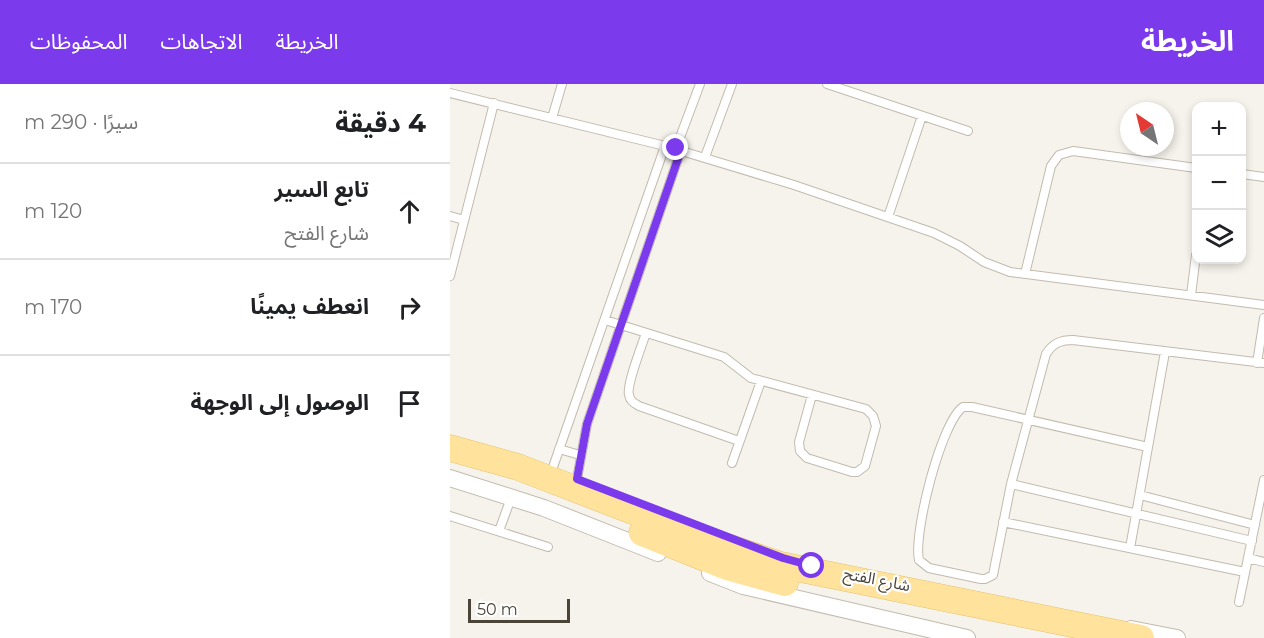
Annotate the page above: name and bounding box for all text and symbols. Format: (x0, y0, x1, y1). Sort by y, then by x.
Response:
text: الخريطة (1141, 24, 1234, 58)
text: المحفوظات (30, 29, 127, 54)
text: الاتجاهات (160, 29, 242, 54)
text: الخريطة (275, 29, 338, 54)
north arrow (1120, 102, 1174, 156)
map controls (1192, 102, 1246, 264)
button: + (1192, 102, 1246, 156)
text: 4 دقيقة (335, 107, 426, 139)
text: سيرًا · 290 m (24, 110, 138, 134)
route end (662, 134, 688, 160)
button: − (1192, 156, 1246, 210)
text: تابع السير (275, 176, 369, 203)
icon: ahead (393, 195, 426, 228)
text: 120 m (24, 199, 82, 223)
button: layers (1192, 210, 1246, 264)
text: شارع الفتح (284, 221, 369, 245)
icon: right (393, 291, 426, 324)
text: انعطف يمينًا (250, 293, 369, 320)
text: 170 m (24, 295, 82, 319)
icon: arrive (393, 387, 426, 420)
text: الوصول إلى الوجهة (190, 389, 369, 416)
route start (798, 552, 824, 578)
street label: شارع الفتح (841, 564, 912, 598)
scale bar (468, 596, 570, 624)
text: 50 m (477, 600, 518, 619)

